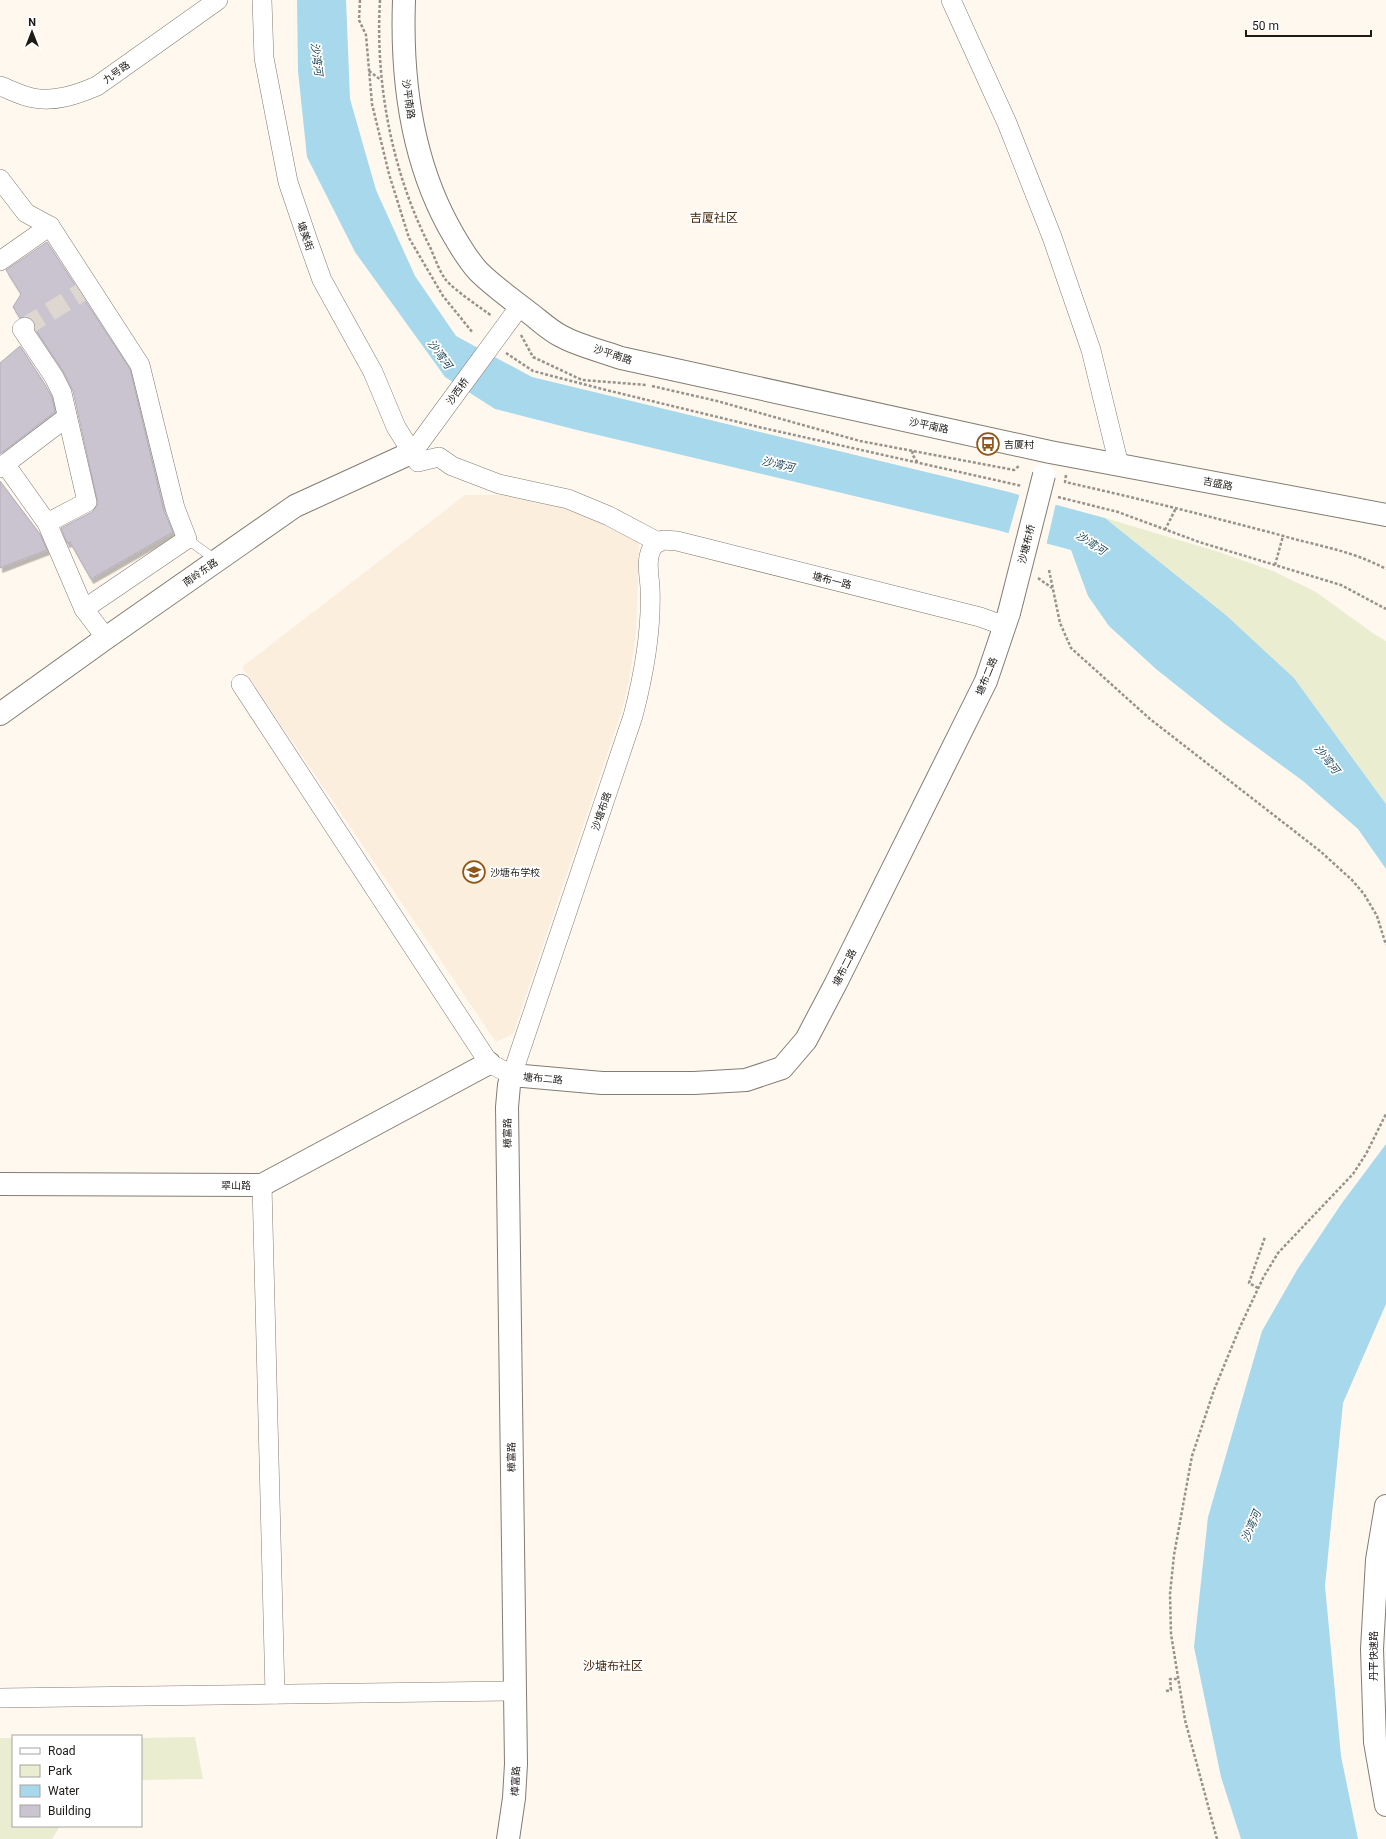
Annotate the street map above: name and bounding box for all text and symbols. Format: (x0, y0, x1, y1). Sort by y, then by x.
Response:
north arrow (12, 12, 52, 52)
scale bar (1246, 12, 1371, 38)
text: N (28, 16, 36, 29)
text: 50 m (1252, 19, 1279, 33)
water label: 沙湾河 (308, 42, 325, 78)
street label: 九号路 (101, 59, 132, 86)
street label: 沙平南路 (400, 78, 417, 120)
district label: 吉厦社区 (690, 211, 738, 225)
street label: 塘美街 (295, 220, 316, 252)
water label: 沙湾河 (425, 337, 456, 373)
street label: 沙平南路 (592, 343, 634, 366)
street label: 沙西桥 (444, 376, 471, 407)
street label: 沙平南路 (908, 416, 950, 435)
bus stop icon: 吉厦村 (975, 431, 1001, 457)
place label: 吉厦村 (1004, 439, 1034, 450)
water label: 沙湾河 (760, 454, 797, 475)
street label: 吉盛路 (1202, 475, 1234, 492)
street label: 沙塘布桥 (1016, 523, 1037, 565)
water label: 沙湾河 (1073, 529, 1110, 559)
street label: 南岭东路 (181, 556, 220, 588)
street label: 塘布一路 (811, 570, 853, 591)
street label: 塘布二路 (974, 656, 999, 697)
water label: 沙湾河 (1311, 742, 1343, 778)
street label: 沙塘布路 (590, 790, 613, 832)
school or university icon: 沙塘布学校 (461, 859, 487, 885)
place label: 沙塘布学校 (490, 867, 540, 878)
street label: 塘布二路 (830, 947, 858, 988)
street label: 塘布二路 (523, 1071, 563, 1086)
street label: 樟富路 (502, 1118, 513, 1148)
street label: 翠山路 (221, 1180, 251, 1191)
street label: 樟富路 (506, 1442, 517, 1472)
water label: 沙湾河 (1239, 1507, 1265, 1544)
street label: 丹平快速路 (1368, 1631, 1379, 1681)
district label: 沙塘布社区 (583, 1659, 643, 1673)
legend (12, 1735, 142, 1827)
text: Road (48, 1744, 76, 1758)
text: Park (48, 1764, 73, 1778)
street label: 樟富路 (509, 1766, 522, 1796)
text: Water (48, 1784, 79, 1798)
text: Building (48, 1804, 91, 1818)

